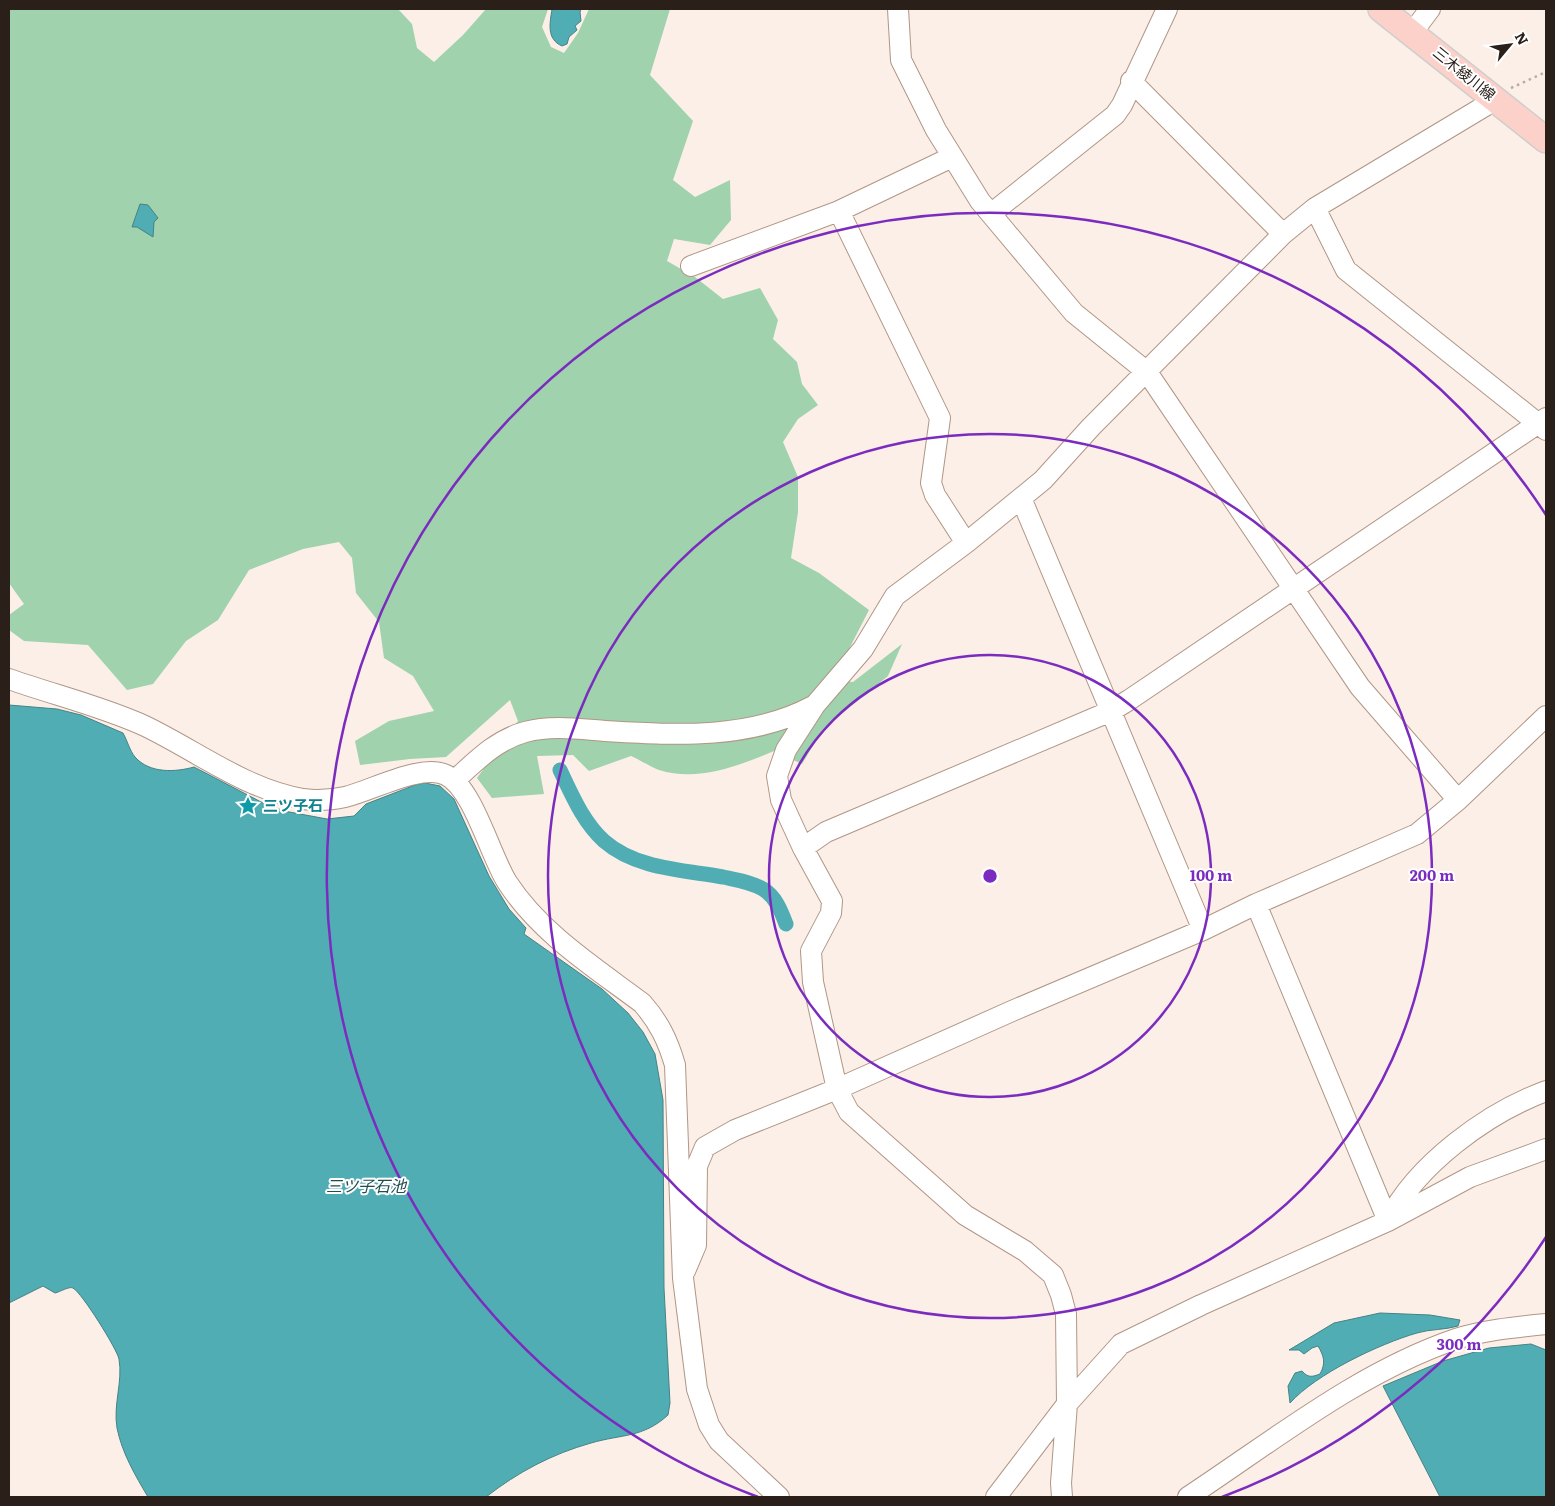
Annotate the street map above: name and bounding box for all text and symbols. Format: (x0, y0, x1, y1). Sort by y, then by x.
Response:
north arrow (1485, 20, 1535, 70)
text: N (1511, 28, 1534, 48)
street label: 三木綾川線 (1429, 40, 1501, 105)
place label: 三ツ子石 (263, 793, 323, 816)
place icon: 三ツ子石 (237, 795, 259, 817)
text: 100 m (1190, 863, 1232, 886)
text: 200 m (1410, 863, 1454, 886)
centre of rings (981, 867, 999, 885)
water label: 三ツ子石池 (326, 1173, 408, 1197)
text: 300 m (1437, 1332, 1481, 1355)

